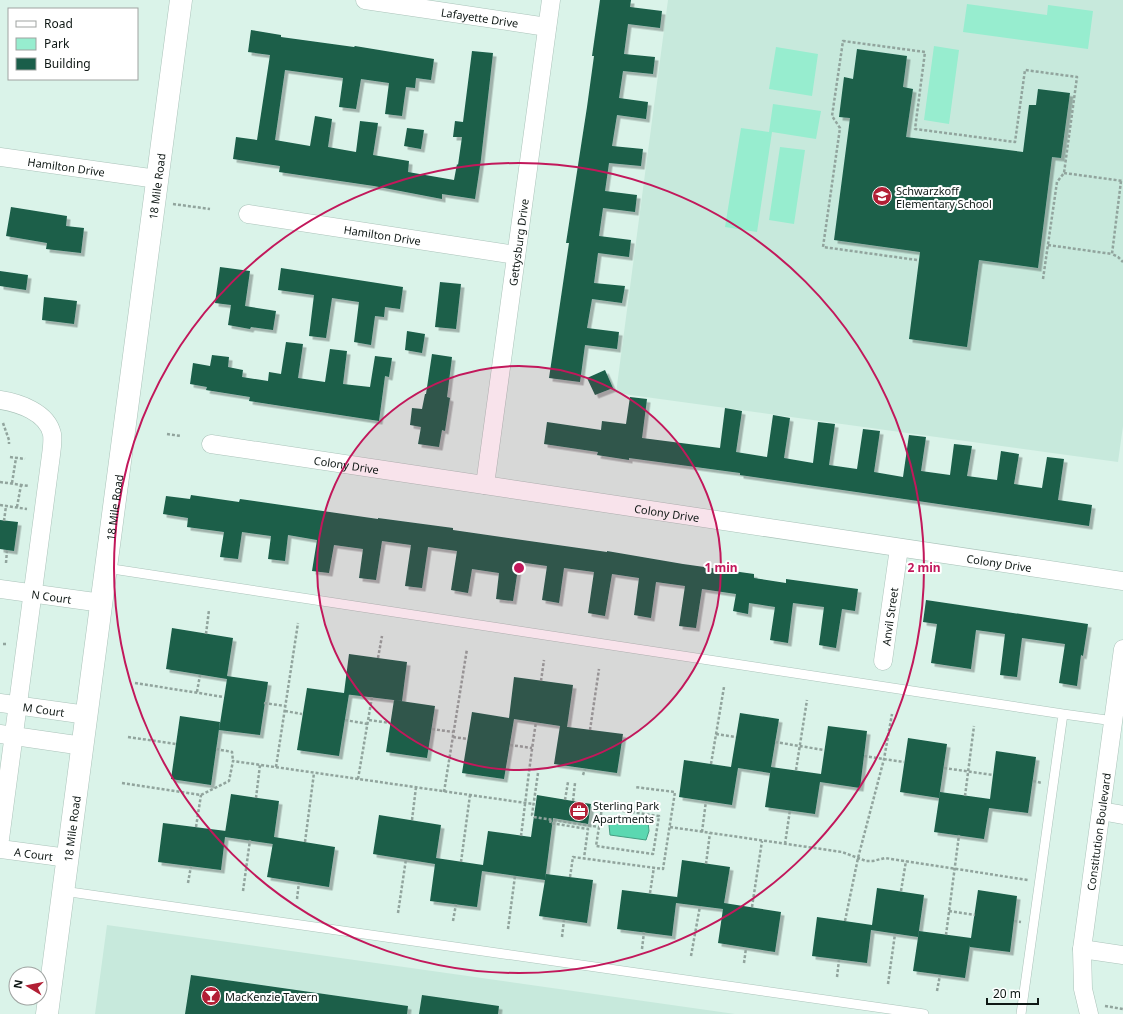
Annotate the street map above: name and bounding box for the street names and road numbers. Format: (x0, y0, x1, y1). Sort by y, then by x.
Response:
street label: Lafayette Drive (440, 4, 519, 30)
street label: 18 Mile Road (145, 152, 168, 220)
street label: Hamilton Drive (27, 153, 106, 179)
street label: Gettysburg Drive (505, 198, 531, 287)
street label: Hamilton Drive (343, 221, 422, 248)
street label: Colony Drive (313, 452, 380, 477)
street label: 18 Mile Road (102, 473, 126, 541)
street label: Colony Drive (633, 500, 700, 525)
street label: Colony Drive (966, 550, 1033, 575)
street label: N Court (31, 586, 72, 606)
street label: Anvil Street (878, 586, 901, 647)
street label: M Court (22, 699, 65, 719)
street label: Constitution Boulevard (1083, 772, 1113, 892)
street label: 18 Mile Road (60, 795, 83, 863)
street label: A Court (13, 843, 54, 863)

